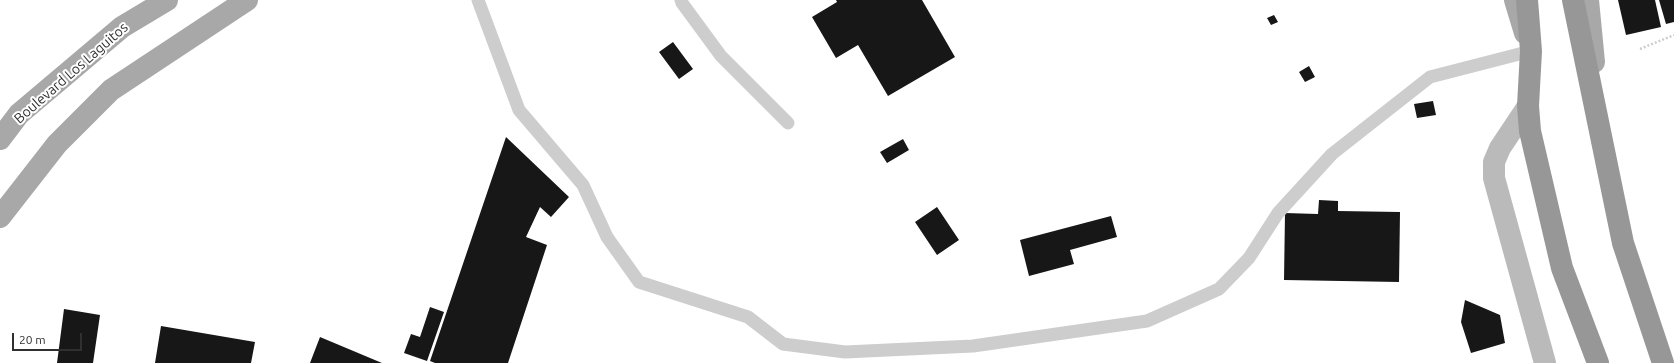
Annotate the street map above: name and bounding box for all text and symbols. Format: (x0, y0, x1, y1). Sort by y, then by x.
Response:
street label: Boulevard Los Laguitos (11, 19, 131, 127)
scale bar (14, 325, 84, 351)
text: 20 m (19, 333, 46, 346)

